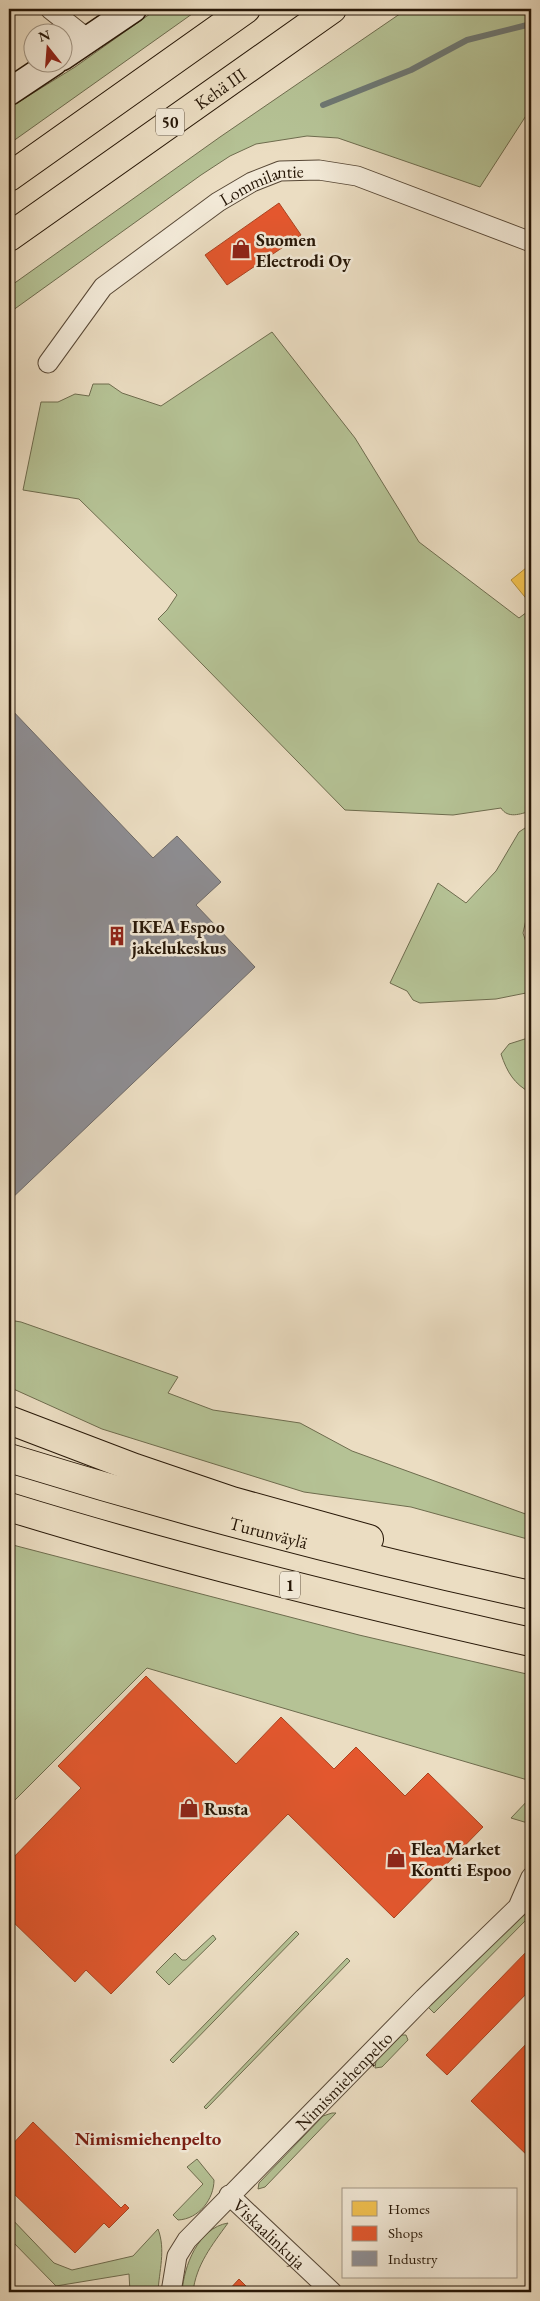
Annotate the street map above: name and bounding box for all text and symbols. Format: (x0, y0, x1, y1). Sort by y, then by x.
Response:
north arrow (22, 22, 72, 72)
text: N (36, 25, 53, 46)
street label: Kehä III (190, 62, 250, 114)
road number: 50 (156, 108, 184, 136)
street label: Lommilantie (215, 159, 304, 210)
place label: Suomen Electrodi Oy (256, 228, 351, 272)
shop icon: Suomen Electrodi Oy (230, 238, 252, 260)
place label: IKEA Espoo jakelukeskus (131, 915, 226, 959)
building icon: IKEA Espoo jakelukeskus (106, 925, 128, 947)
street label: Turunväylä (227, 1511, 311, 1554)
road number: 1 (280, 1572, 300, 1598)
shop icon: Rusta (178, 1797, 200, 1819)
place label: Rusta (204, 1797, 249, 1820)
place label: Flea Market Kontti Espoo (411, 1837, 511, 1881)
shop icon: Flea Market Kontti Espoo (385, 1847, 407, 1869)
street label: Nimismiehenpelto (290, 2026, 397, 2135)
district label: Nimismiehenpelto (75, 2126, 222, 2151)
legend (342, 2188, 518, 2278)
street label: Viskaalinkuja (228, 2193, 312, 2274)
text: Homes (388, 2199, 430, 2218)
text: Shops (388, 2223, 423, 2242)
text: Industry (388, 2249, 438, 2268)

